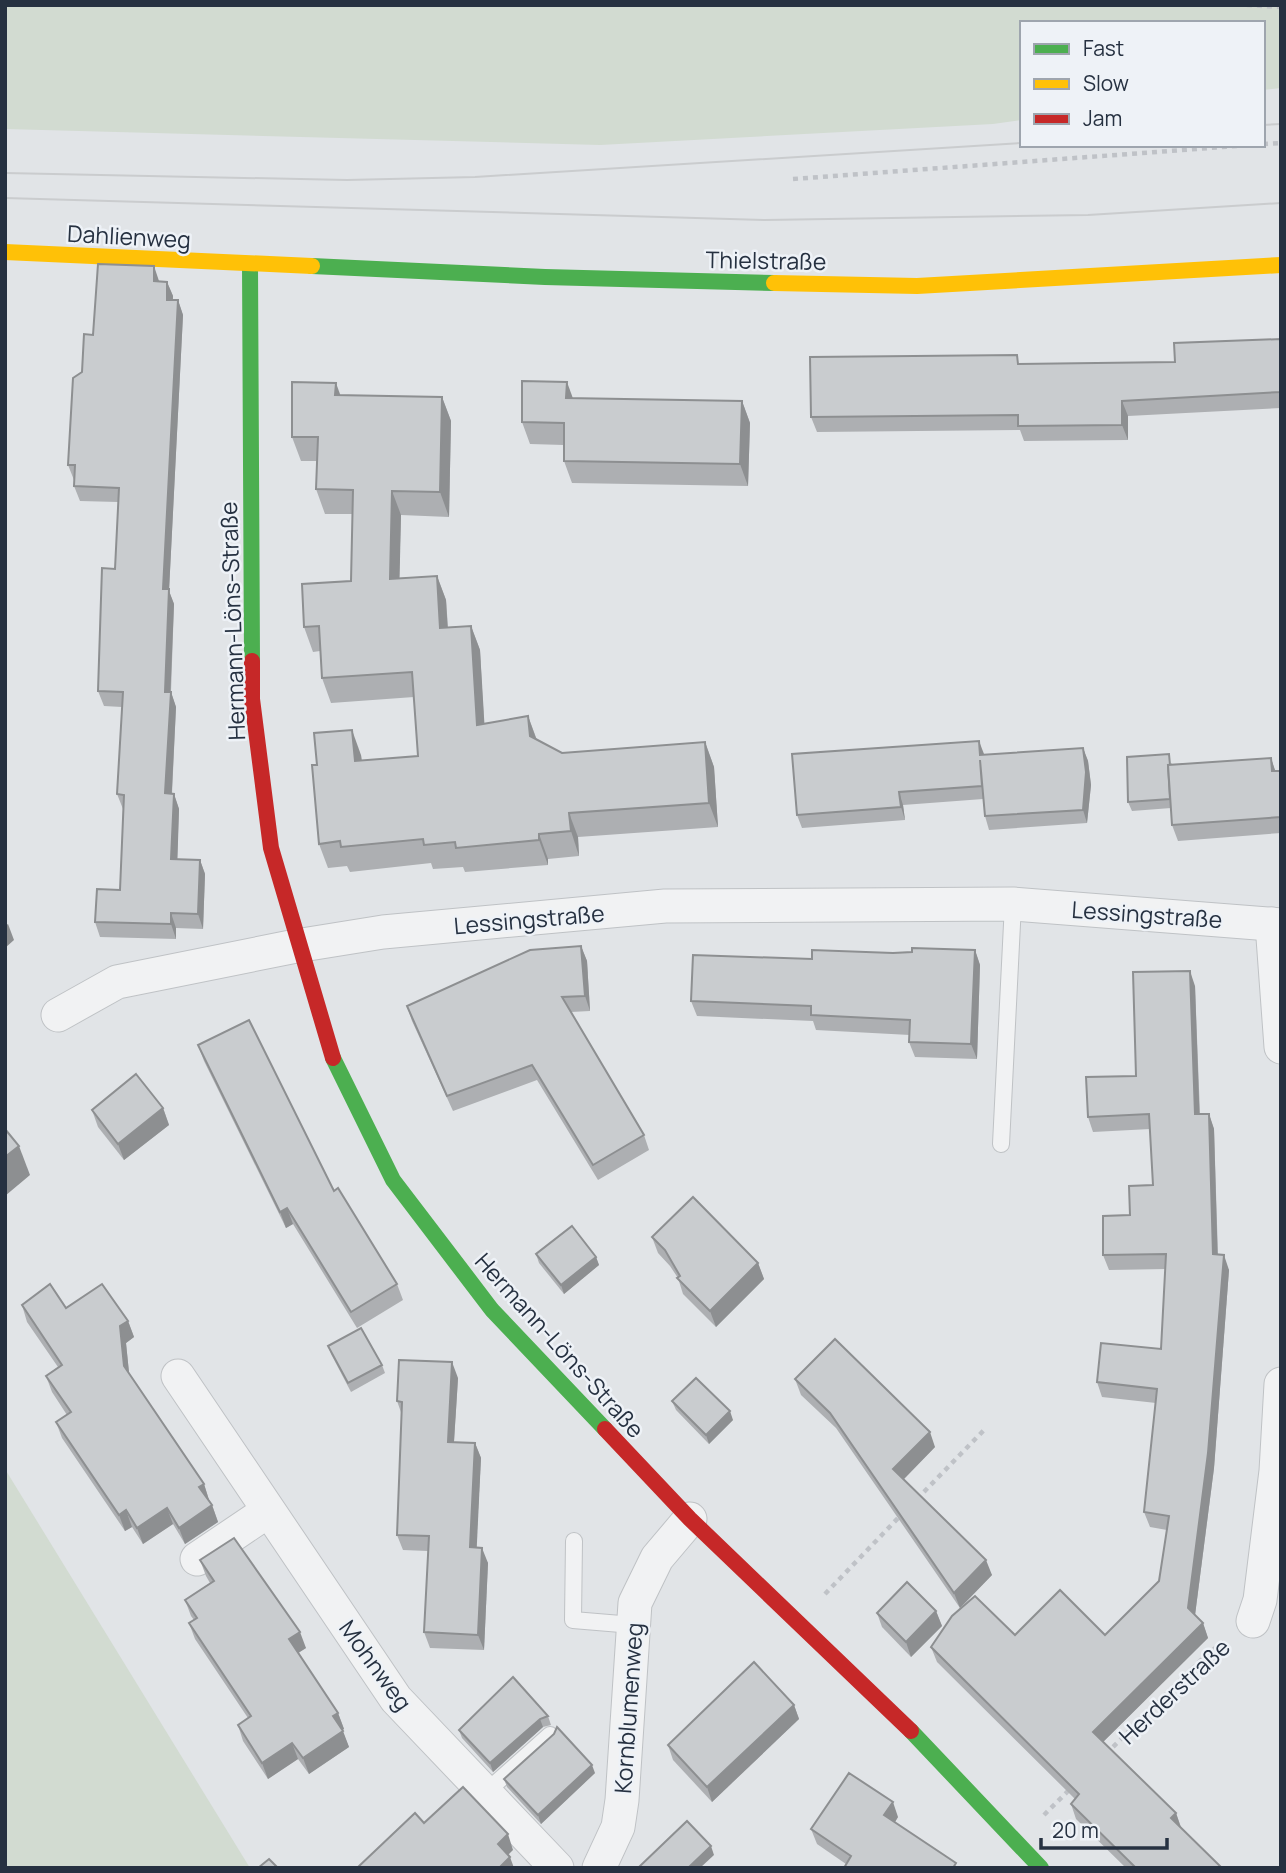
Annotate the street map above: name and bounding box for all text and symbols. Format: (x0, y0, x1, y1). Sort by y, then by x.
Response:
legend (1020, 21, 1265, 147)
text: Fast (1083, 34, 1124, 62)
text: Slow (1083, 69, 1129, 97)
text: Jam (1083, 104, 1122, 132)
street label: Dahlienweg (66, 217, 192, 255)
street label: Thielstraße (705, 243, 827, 277)
street label: Hermann-Löns-Straße (212, 501, 252, 741)
street label: Lessingstraße (1071, 893, 1223, 935)
street label: Lessingstraße (452, 896, 606, 942)
street label: Hermann-Löns-Straße (468, 1246, 652, 1444)
street label: Mohnweg (332, 1613, 420, 1717)
street label: Kornblumenweg (606, 1621, 650, 1795)
street label: Herderstraße (1111, 1631, 1237, 1751)
scale bar (1041, 1806, 1167, 1850)
text: 20 m (1052, 1816, 1099, 1844)

